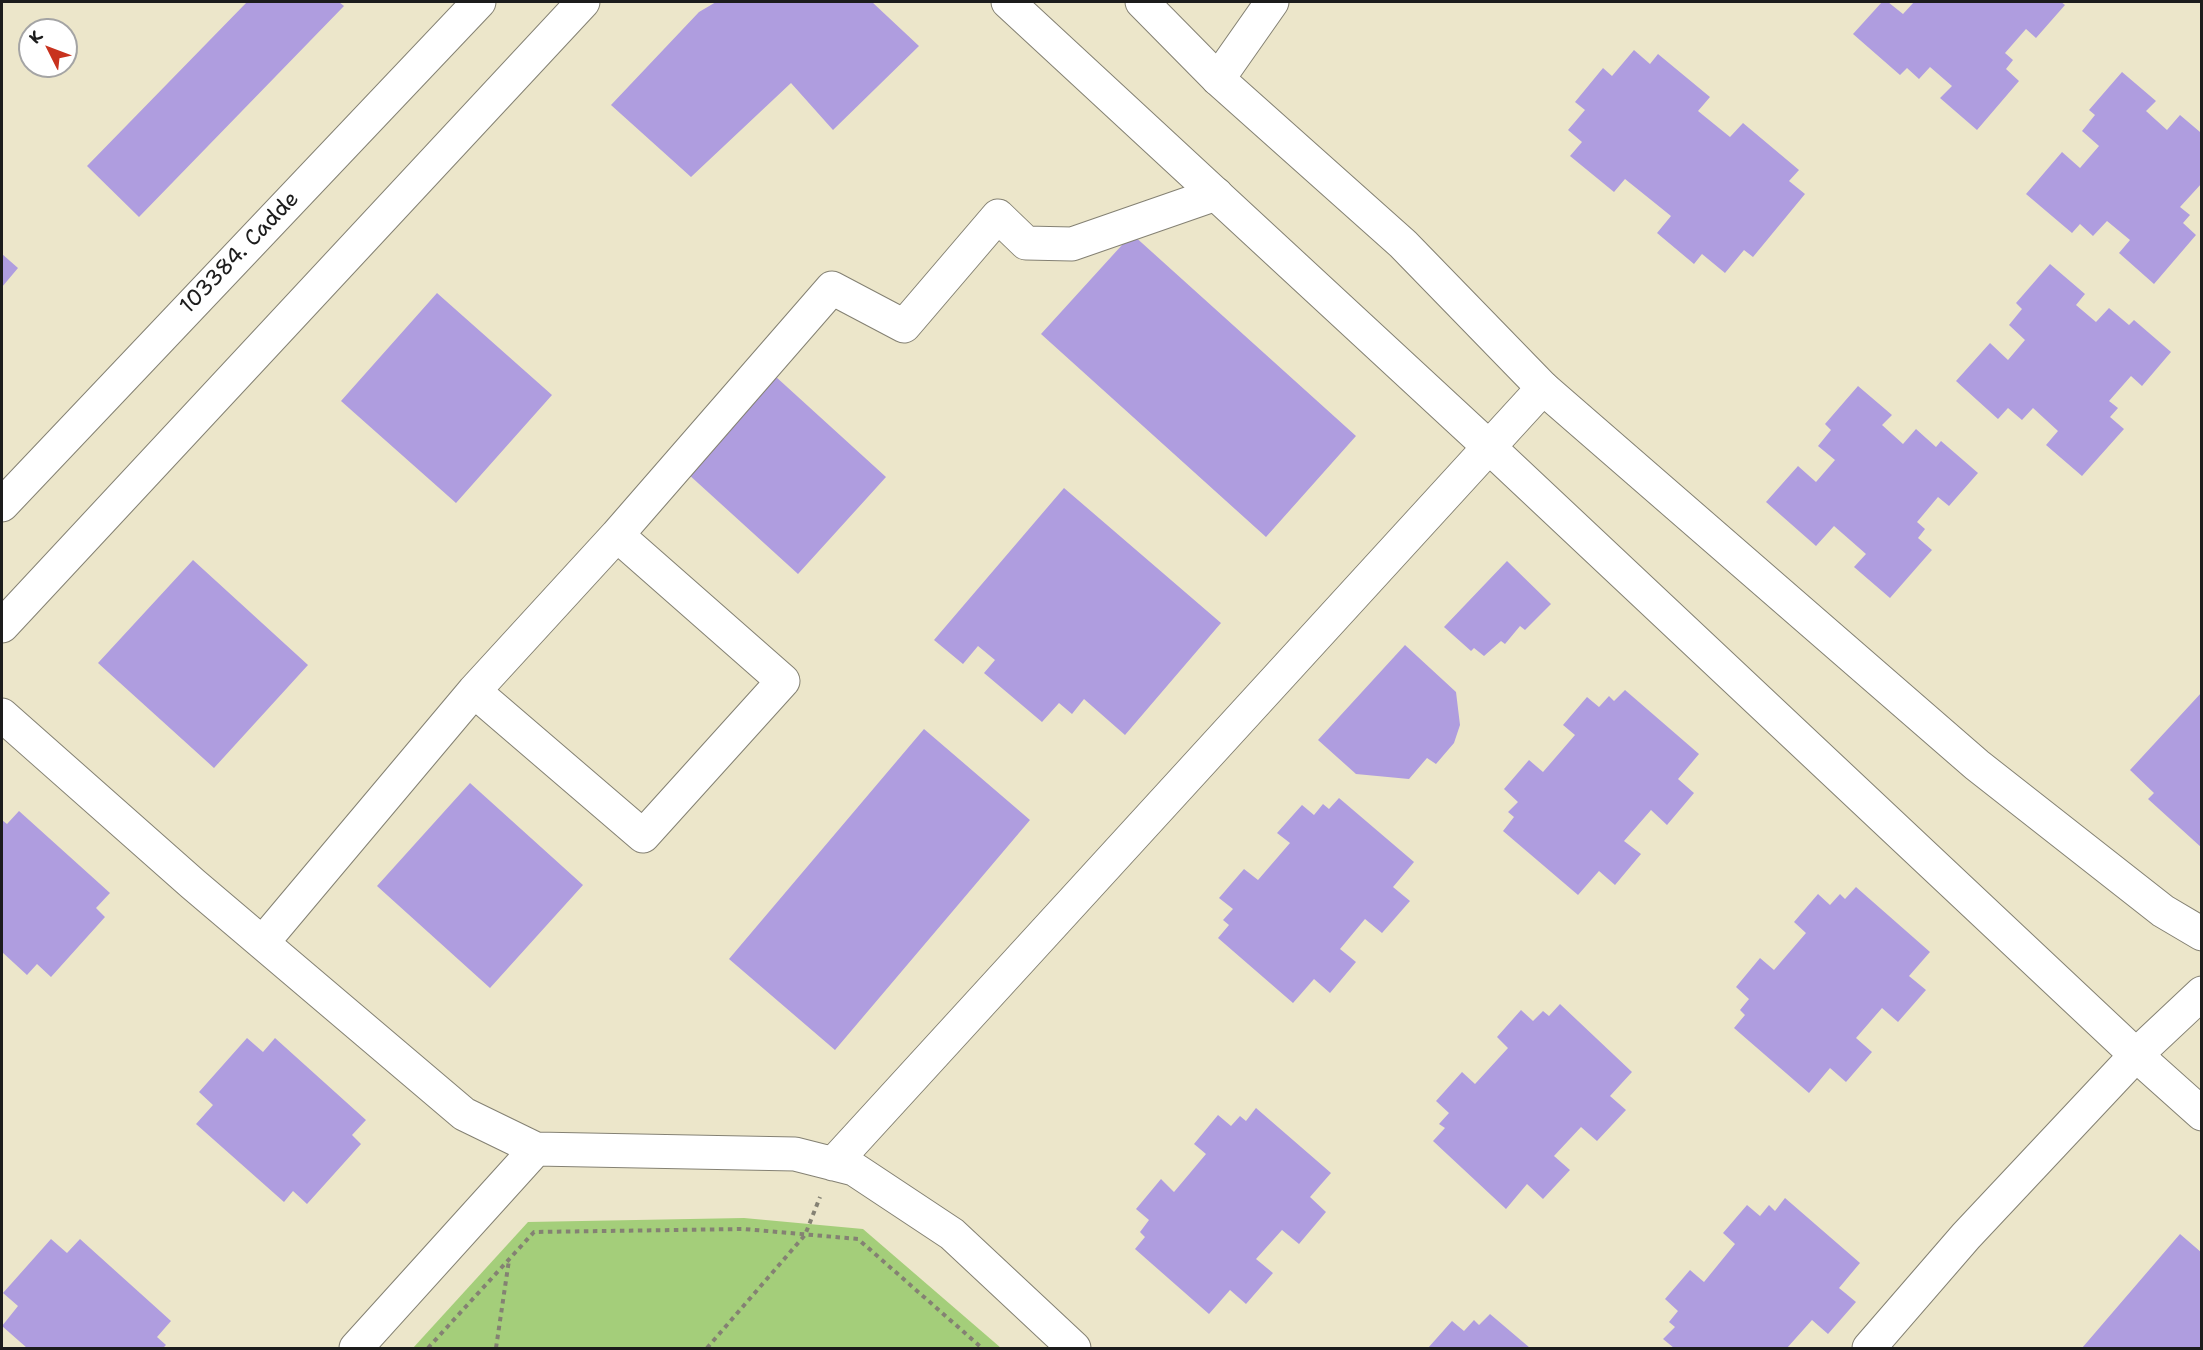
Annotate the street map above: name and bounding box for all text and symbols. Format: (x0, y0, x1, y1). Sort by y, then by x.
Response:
north arrow (18, 18, 78, 78)
text: K (24, 26, 47, 48)
street label: 103384. Cadde (175, 186, 305, 320)

